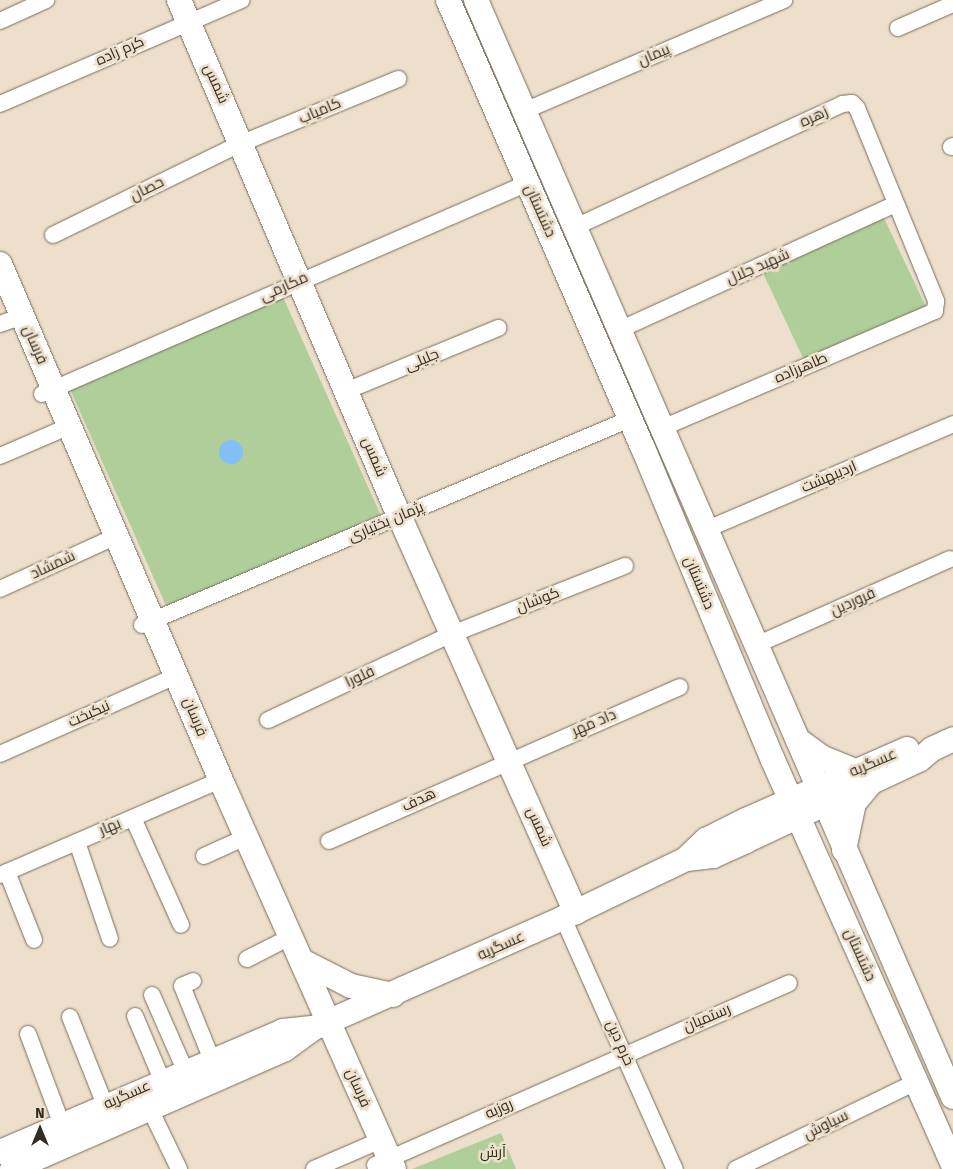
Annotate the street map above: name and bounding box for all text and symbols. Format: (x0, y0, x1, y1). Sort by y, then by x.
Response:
street label: کرم زاده (93, 32, 147, 70)
street label: پیمان (635, 40, 673, 70)
street label: شمس (199, 62, 233, 106)
street label: کامیاب (296, 94, 344, 128)
street label: زهره (797, 103, 831, 131)
street label: حصان (127, 173, 167, 205)
street label: دشتستان (520, 182, 560, 240)
street label: شهید جلال (724, 245, 792, 289)
street label: مکارمی (257, 268, 311, 306)
street label: فرسان (19, 323, 51, 367)
street label: جلیلی (402, 345, 442, 375)
street label: طاهرزاده (772, 349, 830, 387)
street label: شمس (358, 435, 390, 479)
street label: اردیبهشت (798, 457, 860, 497)
street label: پژمان بختیاری (346, 498, 426, 546)
street label: شمشاد (28, 547, 78, 583)
street label: دشتستان (680, 554, 718, 612)
street label: کوشان (514, 584, 562, 616)
street label: فروردین (828, 584, 878, 620)
street label: فلورا (342, 662, 378, 692)
street label: فرسان (179, 695, 211, 739)
street label: نیکبخت (65, 697, 113, 731)
street label: داد مهر (569, 706, 619, 740)
street label: عسگریه (847, 745, 899, 781)
street label: هدف (399, 784, 439, 816)
street label: شمس (522, 805, 556, 849)
street label: بهار (96, 814, 124, 840)
street label: دشتستان (840, 926, 880, 984)
street label: عسگریه (475, 928, 527, 964)
street label: رستمیان (681, 1000, 733, 1036)
street label: خرم دین (602, 1017, 638, 1069)
street label: فرسان (342, 1066, 374, 1110)
street label: عسگریه (101, 1077, 153, 1113)
street label: روزبه (482, 1095, 516, 1123)
north arrow (15, 1104, 65, 1154)
text: N (35, 1105, 45, 1122)
street label: سیاوش (801, 1106, 851, 1144)
park label: آرش (480, 1144, 506, 1162)

